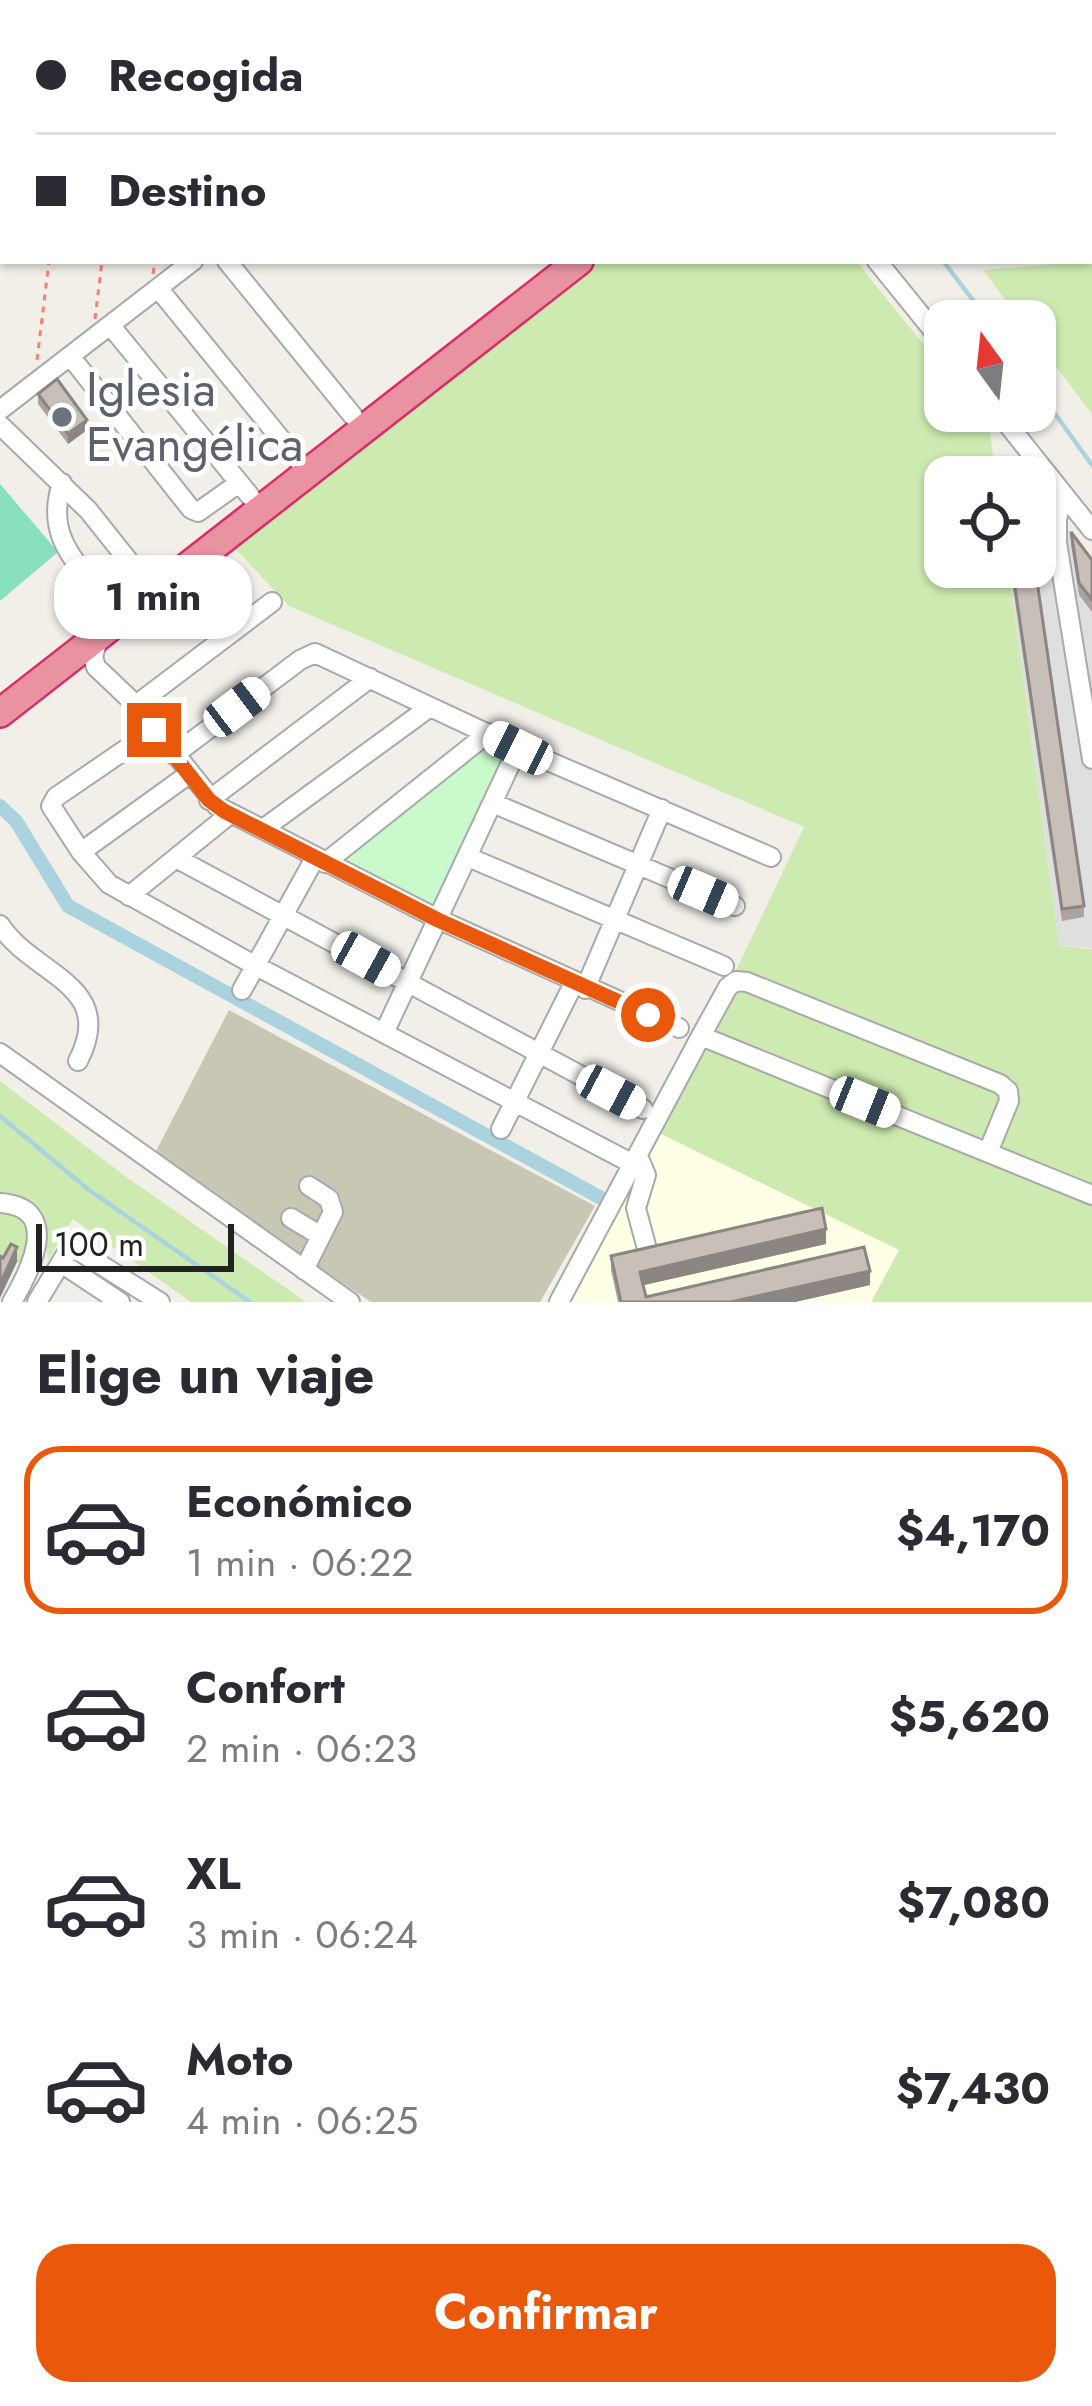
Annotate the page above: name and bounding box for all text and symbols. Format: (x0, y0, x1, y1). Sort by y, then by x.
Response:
text: Recogida (108, 43, 304, 108)
text: Destino (108, 158, 266, 223)
north arrow (924, 300, 1056, 432)
map controls (924, 300, 1056, 588)
place label: Iglesia Evangélica (86, 355, 303, 479)
marker: Iglesia Evangélica (49, 404, 75, 430)
button: locate (924, 456, 1056, 588)
callout: 1 min (55, 556, 253, 640)
text: 1 min (105, 568, 201, 625)
car (197, 671, 277, 743)
route end (127, 703, 181, 757)
car (478, 716, 558, 780)
car (663, 861, 743, 923)
car (326, 926, 406, 992)
route start (621, 988, 675, 1042)
car (571, 1059, 651, 1125)
car (825, 1072, 905, 1132)
scale bar (36, 1218, 234, 1271)
text: 100 m (54, 1221, 144, 1268)
text: Elige un viaje (36, 1335, 375, 1413)
text: Económico (186, 1469, 412, 1534)
icon: car (42, 1476, 150, 1584)
text: $4,170 (896, 1498, 1050, 1563)
text: 1 min · 06:22 (186, 1534, 413, 1591)
text: Confort (186, 1655, 345, 1720)
icon: car (42, 1662, 150, 1770)
text: $5,620 (889, 1684, 1050, 1749)
text: 2 min · 06:23 (186, 1720, 417, 1777)
text: XL (186, 1841, 241, 1906)
icon: car (42, 1848, 150, 1956)
text: $7,080 (897, 1870, 1050, 1935)
text: 3 min · 06:24 (186, 1906, 418, 1963)
text: Moto (186, 2027, 294, 2092)
icon: car (42, 2034, 150, 2142)
text: $7,430 (896, 2056, 1050, 2121)
text: 4 min · 06:25 (186, 2092, 418, 2149)
button: Confirmar (36, 2244, 1056, 2382)

